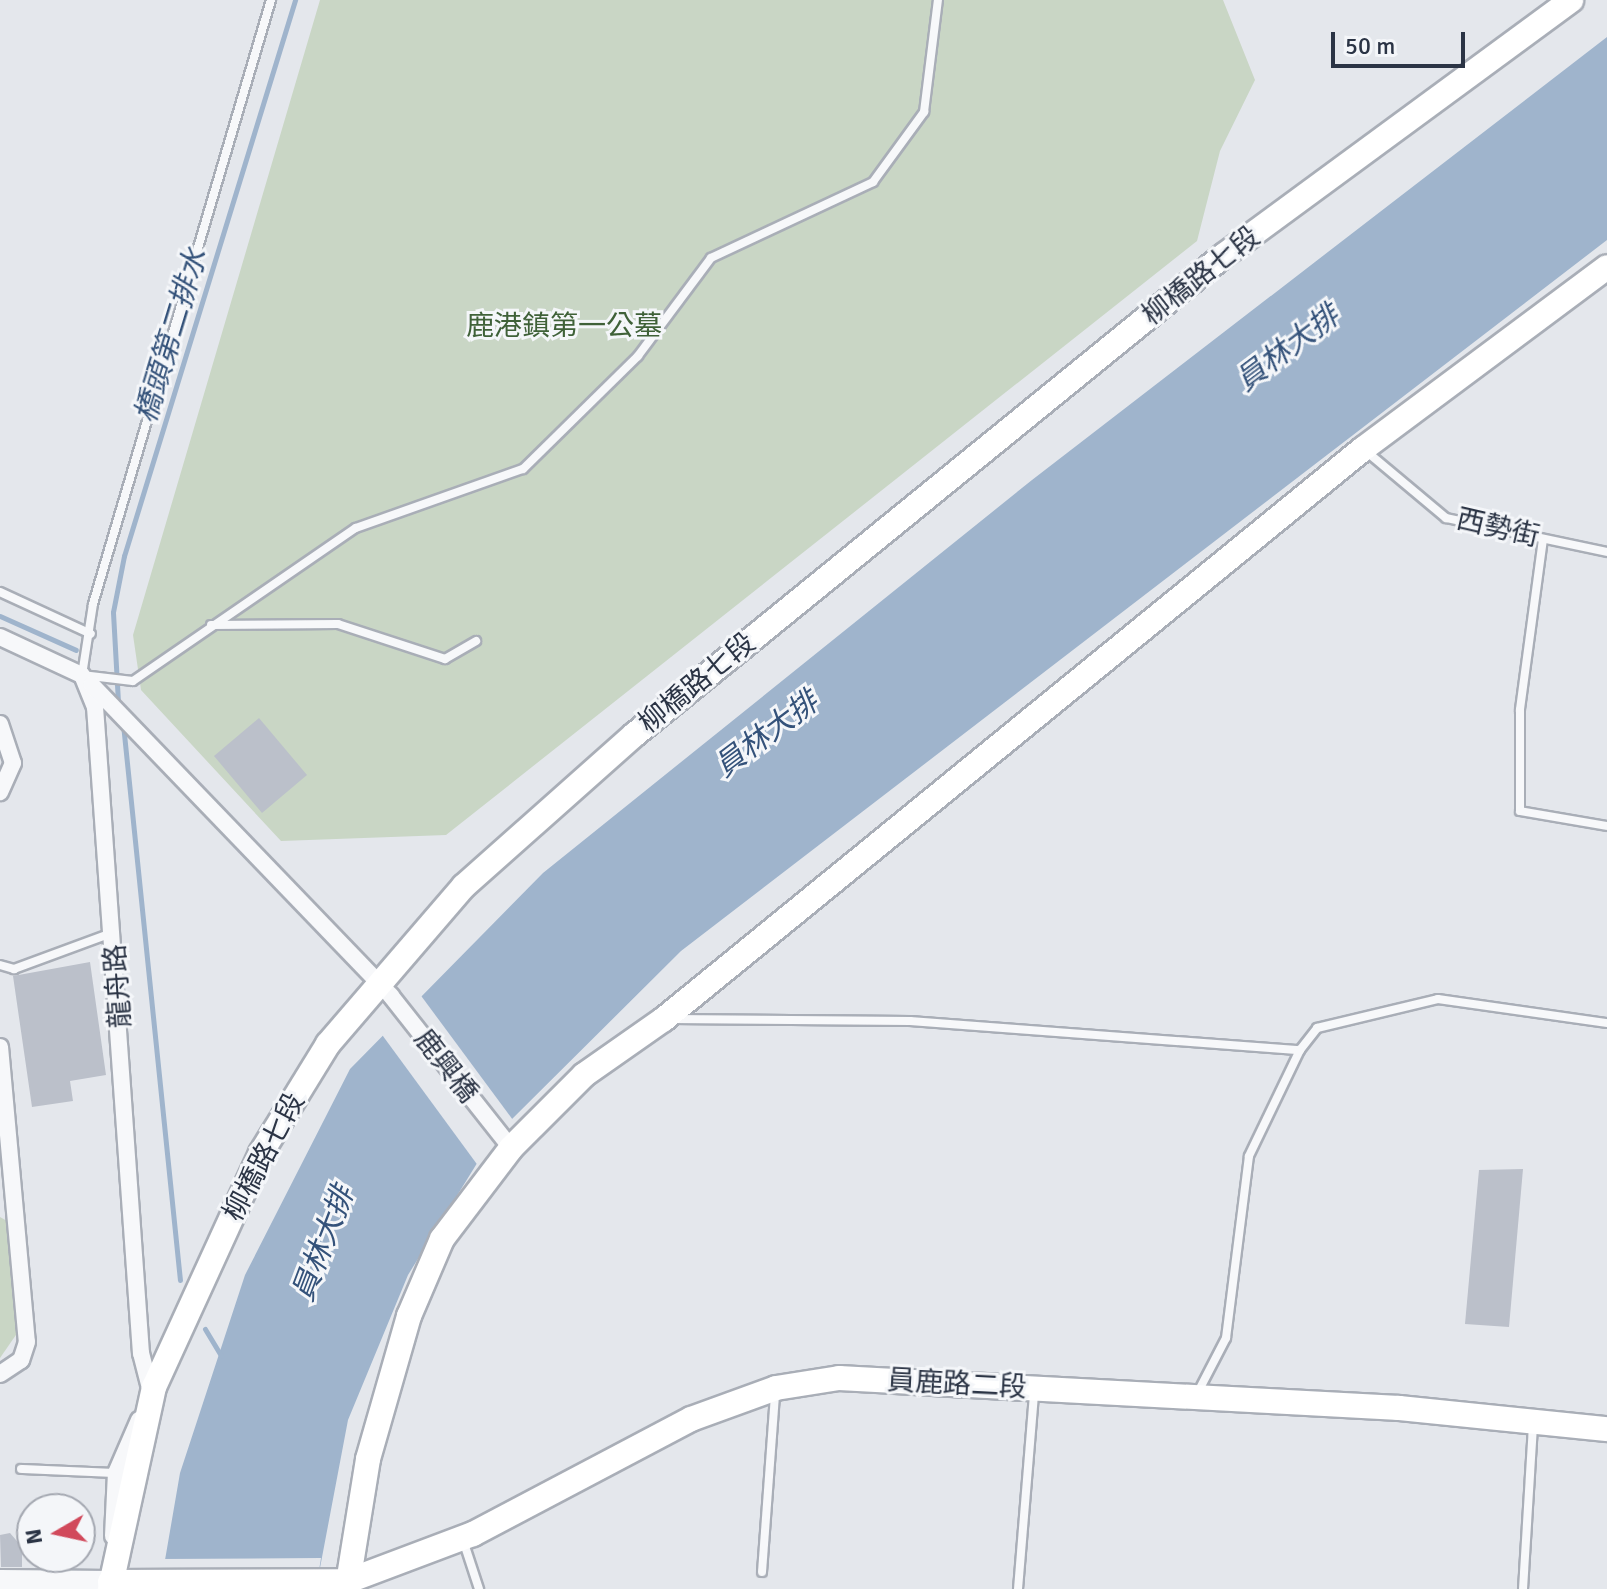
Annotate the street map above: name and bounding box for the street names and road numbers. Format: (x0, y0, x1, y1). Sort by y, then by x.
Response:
street label: 柳橋路七段 (1135, 220, 1267, 332)
street label: 西勢街 (1453, 502, 1543, 554)
street label: 柳橋路七段 (632, 626, 762, 740)
street label: 龍舟路 (98, 943, 138, 1029)
street label: 鹿興橋 (407, 1023, 485, 1109)
street label: 柳橋路七段 (216, 1087, 312, 1227)
street label: 員鹿路二段 (886, 1364, 1028, 1404)

